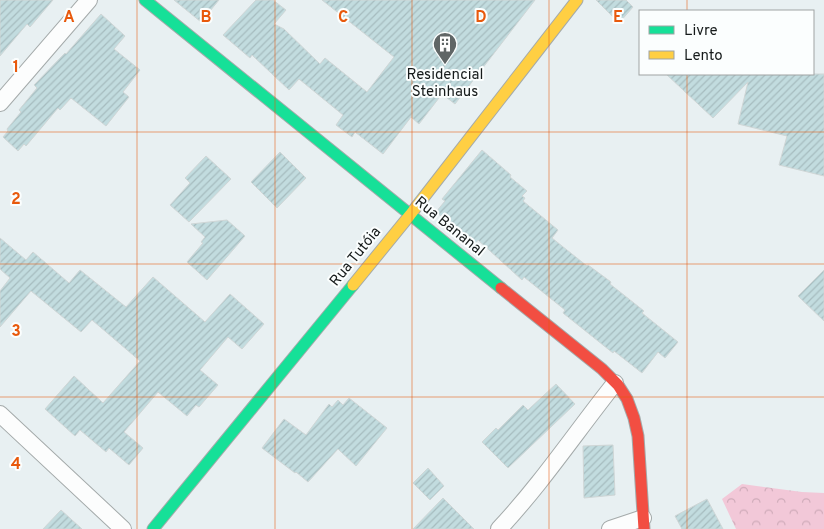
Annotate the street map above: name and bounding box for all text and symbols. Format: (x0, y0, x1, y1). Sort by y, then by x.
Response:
text: A (63, 8, 75, 28)
text: B (200, 8, 212, 28)
text: C (338, 8, 348, 28)
text: D (475, 8, 487, 28)
text: E (613, 8, 623, 28)
legend (639, 10, 814, 75)
text: Livre (684, 22, 718, 41)
building icon: Residencial Steinhaus (432, 31, 458, 65)
text: Lento (684, 47, 723, 66)
text: 1 (13, 58, 19, 78)
place label: Residencial Steinhaus (407, 66, 483, 102)
text: 2 (11, 190, 21, 210)
street label: Rua Bananal (410, 193, 488, 261)
street label: Rua Tutóia (326, 223, 386, 291)
text: 3 (11, 322, 21, 342)
text: 4 (11, 455, 21, 475)

